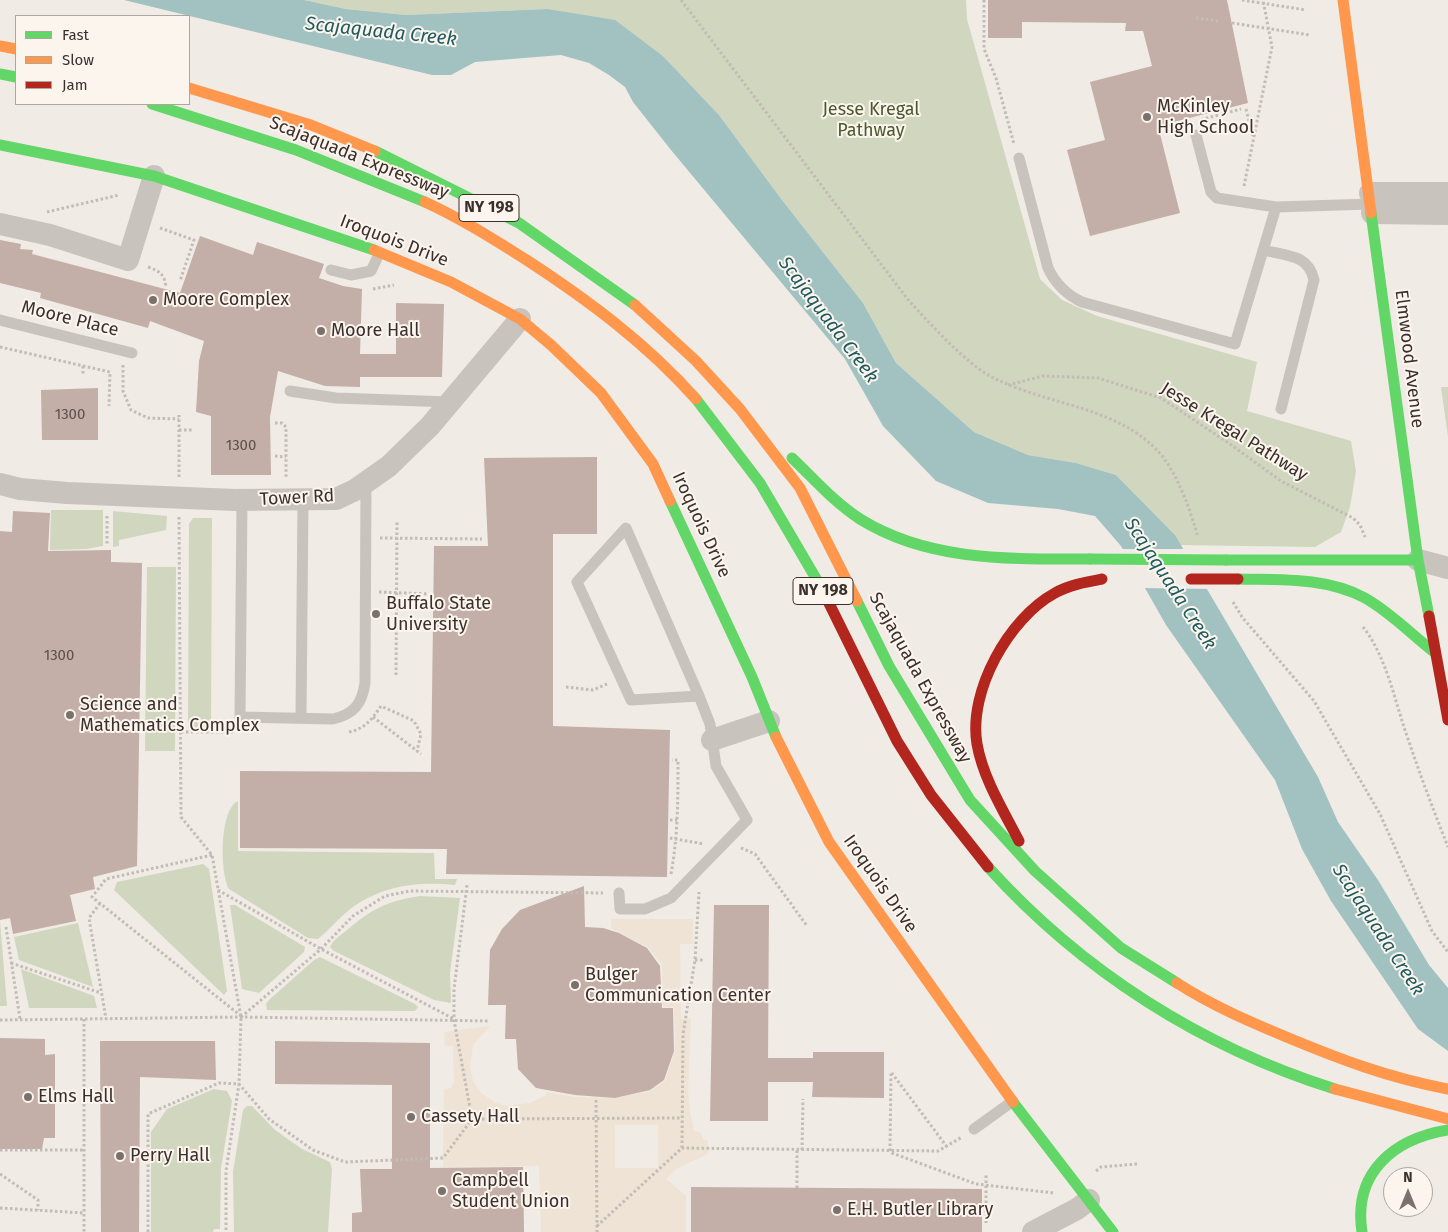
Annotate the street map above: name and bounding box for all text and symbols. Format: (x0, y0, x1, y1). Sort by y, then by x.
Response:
water label: Scajaquada Creek (304, 13, 458, 51)
legend (15, 15, 190, 105)
text: Fast (62, 26, 89, 44)
text: Slow (62, 51, 94, 69)
text: Jam (62, 76, 88, 94)
place label: McKinley High School (1157, 96, 1254, 138)
park label: Jesse Kregal Pathway (822, 99, 920, 142)
marker: McKinley High School (1141, 111, 1153, 123)
street label: Scajaquada Expressway (266, 112, 452, 204)
road number: NY 198 (459, 194, 519, 222)
street label: Iroquois Drive (337, 210, 451, 272)
water label: Scajaquada Creek (773, 252, 883, 388)
street label: Elmwood Avenue (1390, 288, 1428, 430)
place label: Moore Complex (163, 289, 289, 311)
marker: Moore Complex (147, 294, 159, 306)
street label: Moore Place (19, 297, 121, 341)
place label: Moore Hall (331, 320, 419, 342)
marker: Moore Hall (315, 325, 327, 337)
street label: Jesse Kregal Pathway (1156, 378, 1312, 486)
house number: 1300 (55, 406, 85, 424)
house number: 1300 (226, 437, 256, 455)
street label: Iroquois Drive (667, 469, 735, 581)
street label: Tower Rd (259, 485, 335, 511)
water label: Scajaquada Creek (1119, 514, 1221, 654)
road number: NY 198 (793, 578, 853, 604)
street label: Scajaquada Expressway (864, 589, 976, 767)
place label: Buffalo State University (386, 593, 491, 636)
marker: Buffalo State University (370, 608, 382, 620)
house number: 1300 (44, 647, 74, 665)
place label: Science and Mathematics Complex (80, 694, 259, 736)
marker: Science and Mathematics Complex (64, 709, 76, 721)
street label: Iroquois Drive (838, 831, 922, 937)
water label: Scajaquada Creek (1327, 860, 1429, 1000)
place label: Bulger Communication Center (585, 964, 771, 1006)
marker: Bulger Communication Center (569, 979, 581, 991)
place label: Elms Hall (38, 1086, 114, 1108)
marker: Elms Hall (22, 1091, 34, 1103)
place label: Cassety Hall (421, 1106, 519, 1128)
marker: Cassety Hall (405, 1111, 417, 1123)
place label: Perry Hall (130, 1145, 210, 1167)
marker: Perry Hall (114, 1150, 126, 1162)
north arrow (1383, 1167, 1433, 1217)
text: N (1403, 1169, 1413, 1186)
place label: Campbell Student Union (452, 1170, 570, 1212)
marker: Campbell Student Union (436, 1185, 448, 1197)
place label: E.H. Butler Library (847, 1199, 993, 1221)
marker: E.H. Butler Library (831, 1204, 843, 1216)

